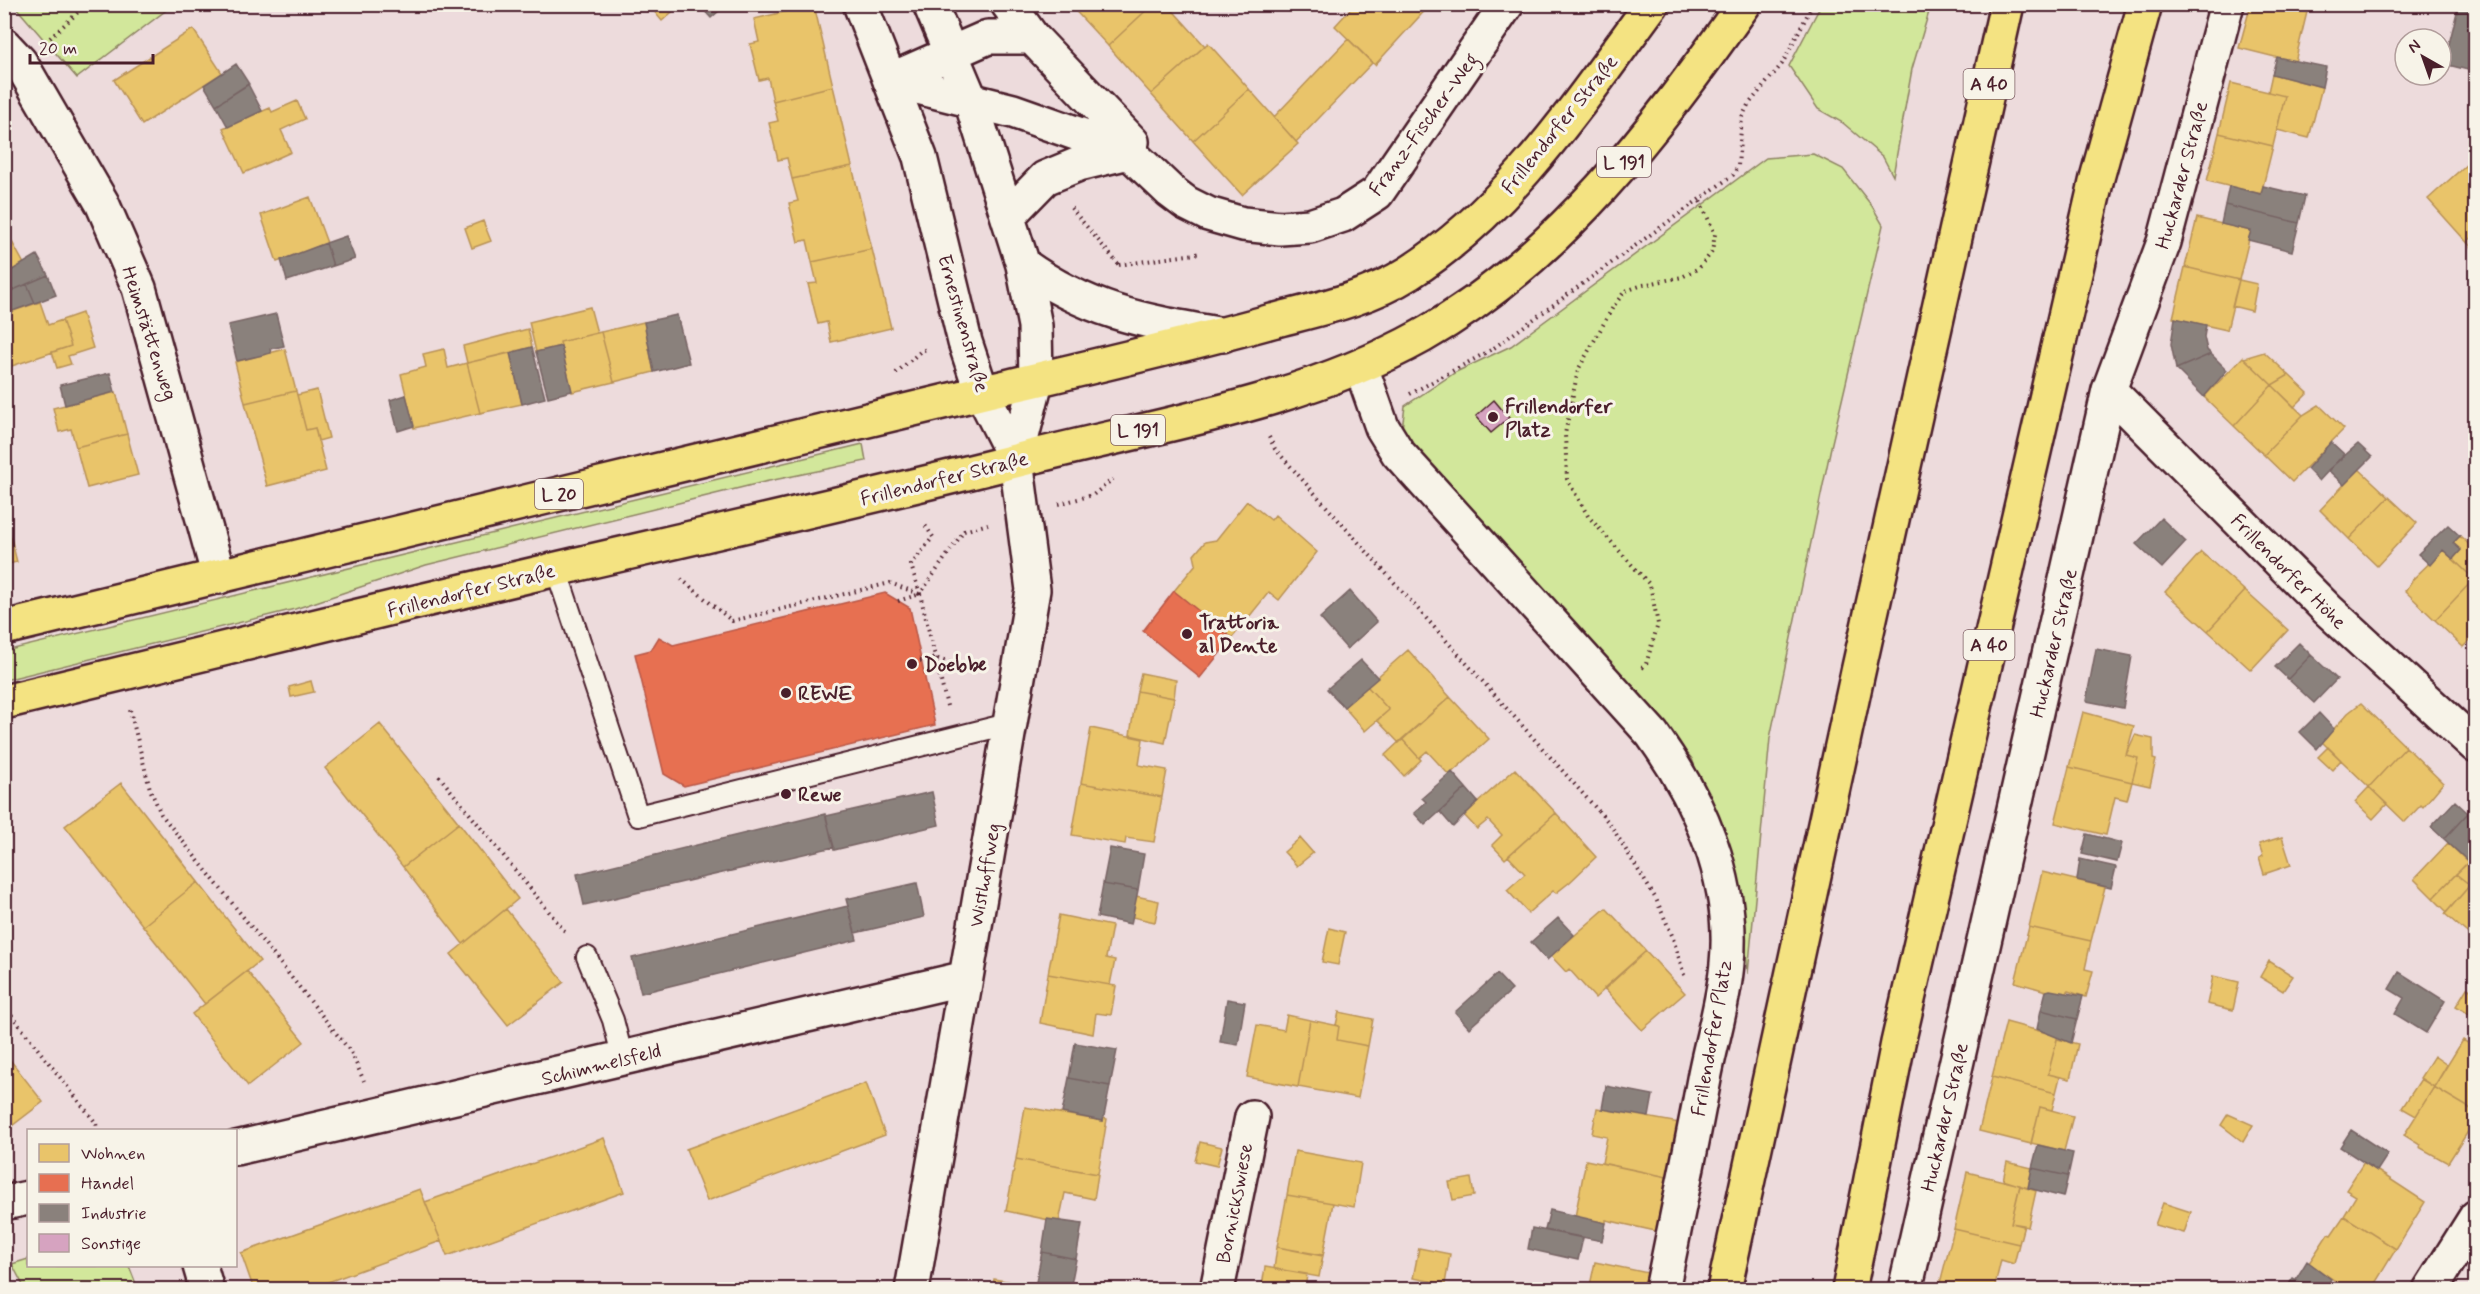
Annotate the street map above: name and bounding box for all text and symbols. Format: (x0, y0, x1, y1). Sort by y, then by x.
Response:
scale bar (30, 27, 153, 65)
north arrow (2393, 27, 2453, 87)
text: N (2403, 35, 2425, 58)
text: 20 m (39, 37, 77, 61)
street label: Franz-Fischer-Weg (1363, 48, 1487, 203)
street label: Frillendorfer Straße (1496, 50, 1625, 200)
road number: A 40 (1964, 69, 2014, 99)
street label: Huckarder Straße (2150, 98, 2215, 252)
road number: L 191 (1597, 147, 1651, 177)
street label: Ernestinenstraße (930, 251, 995, 395)
street label: Heimstättenweg (113, 263, 183, 404)
place label: Frillendorfer Platz (1505, 394, 1613, 444)
marker: Frillendorfer Platz (1486, 410, 1500, 424)
road number: L 191 (1111, 415, 1165, 445)
street label: Frillendorfer Straße (858, 446, 1031, 513)
road number: L 20 (535, 479, 583, 509)
street label: Frillendorfer Höhe (2224, 508, 2352, 636)
street label: Frillendorfer Straße (385, 558, 558, 625)
street label: Huckarder Straße (2024, 566, 2085, 721)
place label: Trattoria al Dente (1199, 610, 1280, 660)
marker: Trattoria al Dente (1180, 627, 1194, 641)
road number: A 40 (1964, 630, 2014, 660)
place label: Doebbe (924, 652, 987, 679)
marker: Doebbe (905, 657, 919, 671)
place label: REWE (798, 681, 853, 708)
marker: REWE (779, 686, 793, 700)
place label: Rewe (798, 782, 842, 809)
marker: Rewe (779, 787, 793, 801)
street label: Wisthoffweg (963, 821, 1008, 930)
street label: Frillendorfer Platz (1685, 958, 1740, 1119)
street label: Schimmelsfeld (539, 1038, 664, 1093)
street label: Huckarder Straße (1915, 1040, 1976, 1195)
legend (27, 1129, 237, 1267)
street label: Bornickswiese (1211, 1141, 1260, 1266)
text: Wohnen (81, 1142, 145, 1166)
text: Handel (81, 1172, 134, 1196)
text: Industrie (81, 1202, 147, 1226)
text: Sonstige (81, 1232, 141, 1256)

